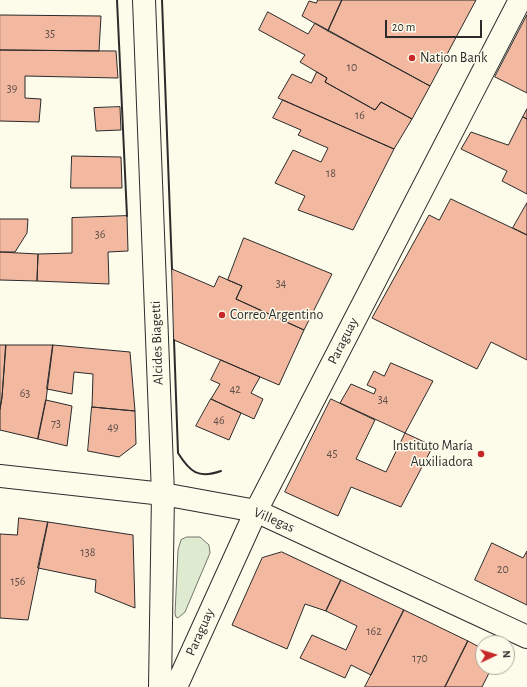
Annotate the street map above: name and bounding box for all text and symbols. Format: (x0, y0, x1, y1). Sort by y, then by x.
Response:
scale bar (387, 12, 484, 38)
text: 20 m (392, 21, 415, 33)
house number: 35 (45, 26, 55, 40)
place label: Nation Bank (420, 50, 487, 66)
marker: Nation Bank (407, 53, 417, 63)
house number: 10 (347, 60, 357, 74)
house number: 39 (7, 81, 17, 95)
house number: 16 (355, 108, 365, 122)
house number: 18 (326, 166, 336, 180)
house number: 36 (95, 227, 105, 241)
house number: 34 (276, 276, 286, 290)
street label: Alcides Biagetti (147, 300, 167, 386)
place label: Correo Argentino (230, 307, 323, 323)
marker: Correo Argentino (217, 310, 227, 320)
street label: Paraguay (324, 315, 362, 367)
house number: 42 (229, 382, 241, 396)
house number: 63 (20, 386, 30, 400)
house number: 34 (378, 392, 388, 406)
house number: 46 (213, 413, 225, 427)
house number: 73 (51, 416, 61, 430)
house number: 49 (107, 420, 119, 434)
place label: Instituto María Auxiliadora (392, 438, 473, 470)
house number: 45 (327, 446, 337, 460)
marker: Instituto María Auxiliadora (476, 449, 486, 459)
street label: Villegas (251, 504, 297, 536)
house number: 138 (81, 545, 95, 559)
house number: 20 (497, 562, 509, 576)
house number: 156 (11, 574, 25, 588)
street label: Paraguay (182, 606, 218, 658)
house number: 162 (366, 624, 382, 638)
north arrow (475, 635, 515, 675)
text: N (501, 650, 512, 658)
house number: 170 (412, 651, 428, 665)

